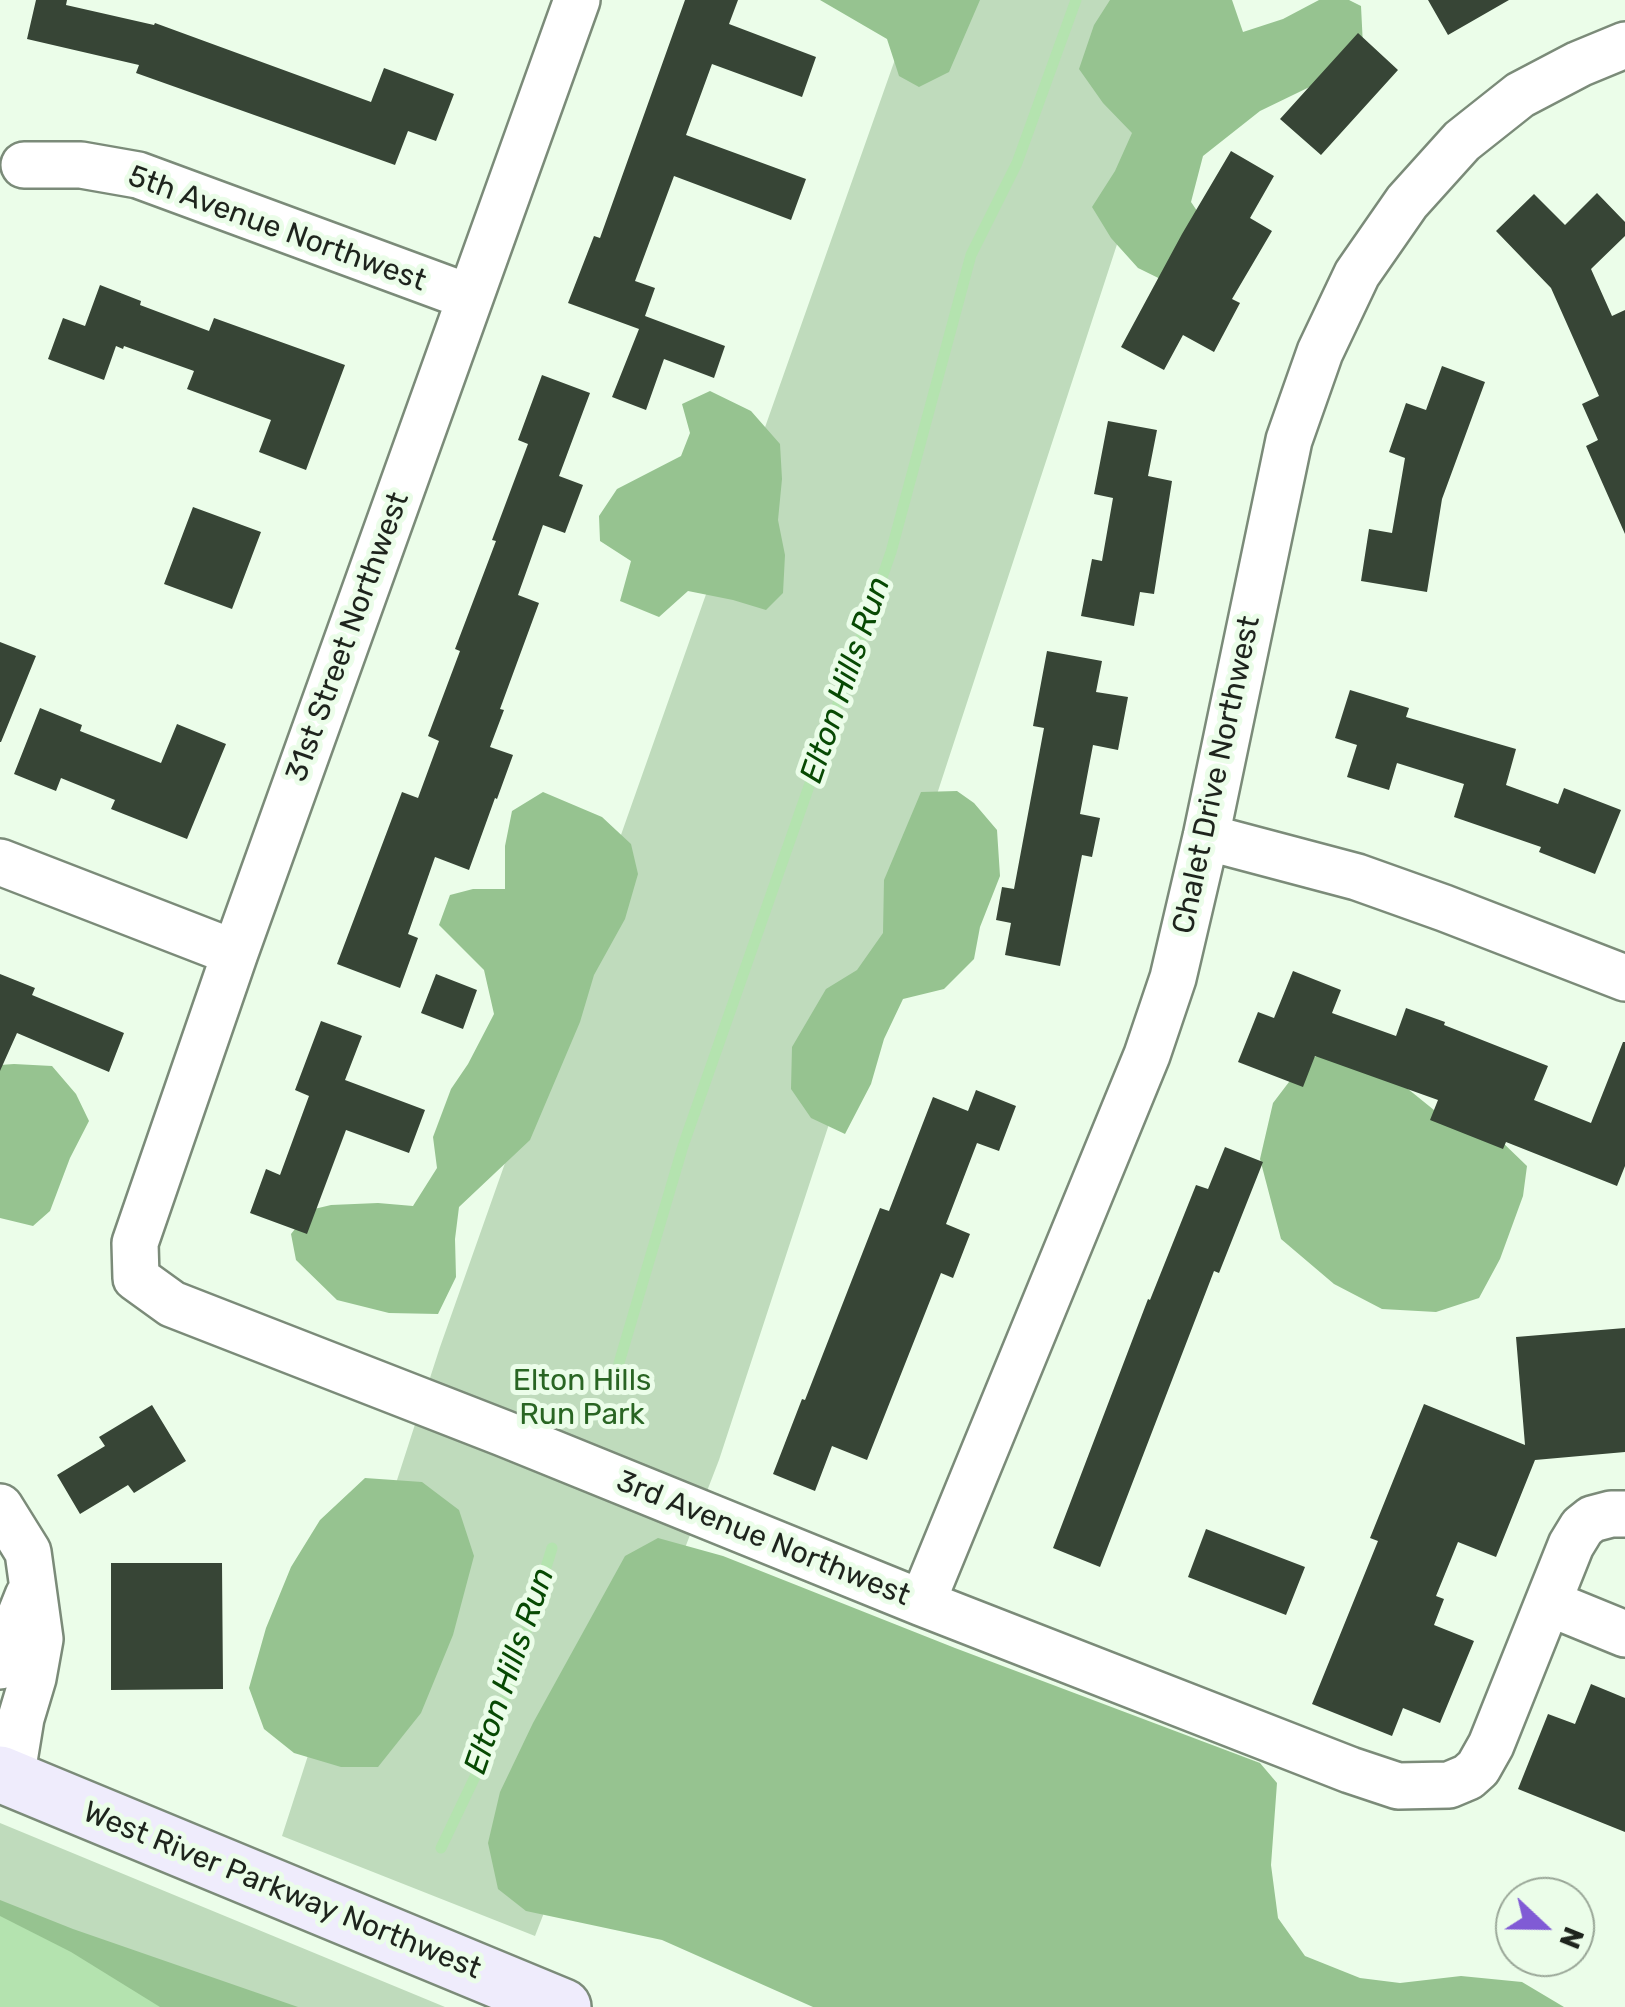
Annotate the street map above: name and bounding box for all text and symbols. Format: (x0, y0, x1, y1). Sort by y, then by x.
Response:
street label: 5th Avenue Northwest (123, 158, 431, 300)
street label: 31st Street Northwest (279, 487, 417, 787)
water label: Elton Hills Run (793, 572, 899, 788)
street label: Chalet Drive Northwest (1166, 613, 1268, 937)
park label: Elton Hills Run Park (513, 1363, 651, 1434)
street label: 3rd Avenue Northwest (611, 1464, 915, 1614)
water label: Elton Hills Run (457, 1563, 563, 1779)
street label: West River Parkway Northwest (78, 1795, 486, 1987)
north arrow (1495, 1877, 1595, 1977)
text: N (1552, 1922, 1590, 1953)

